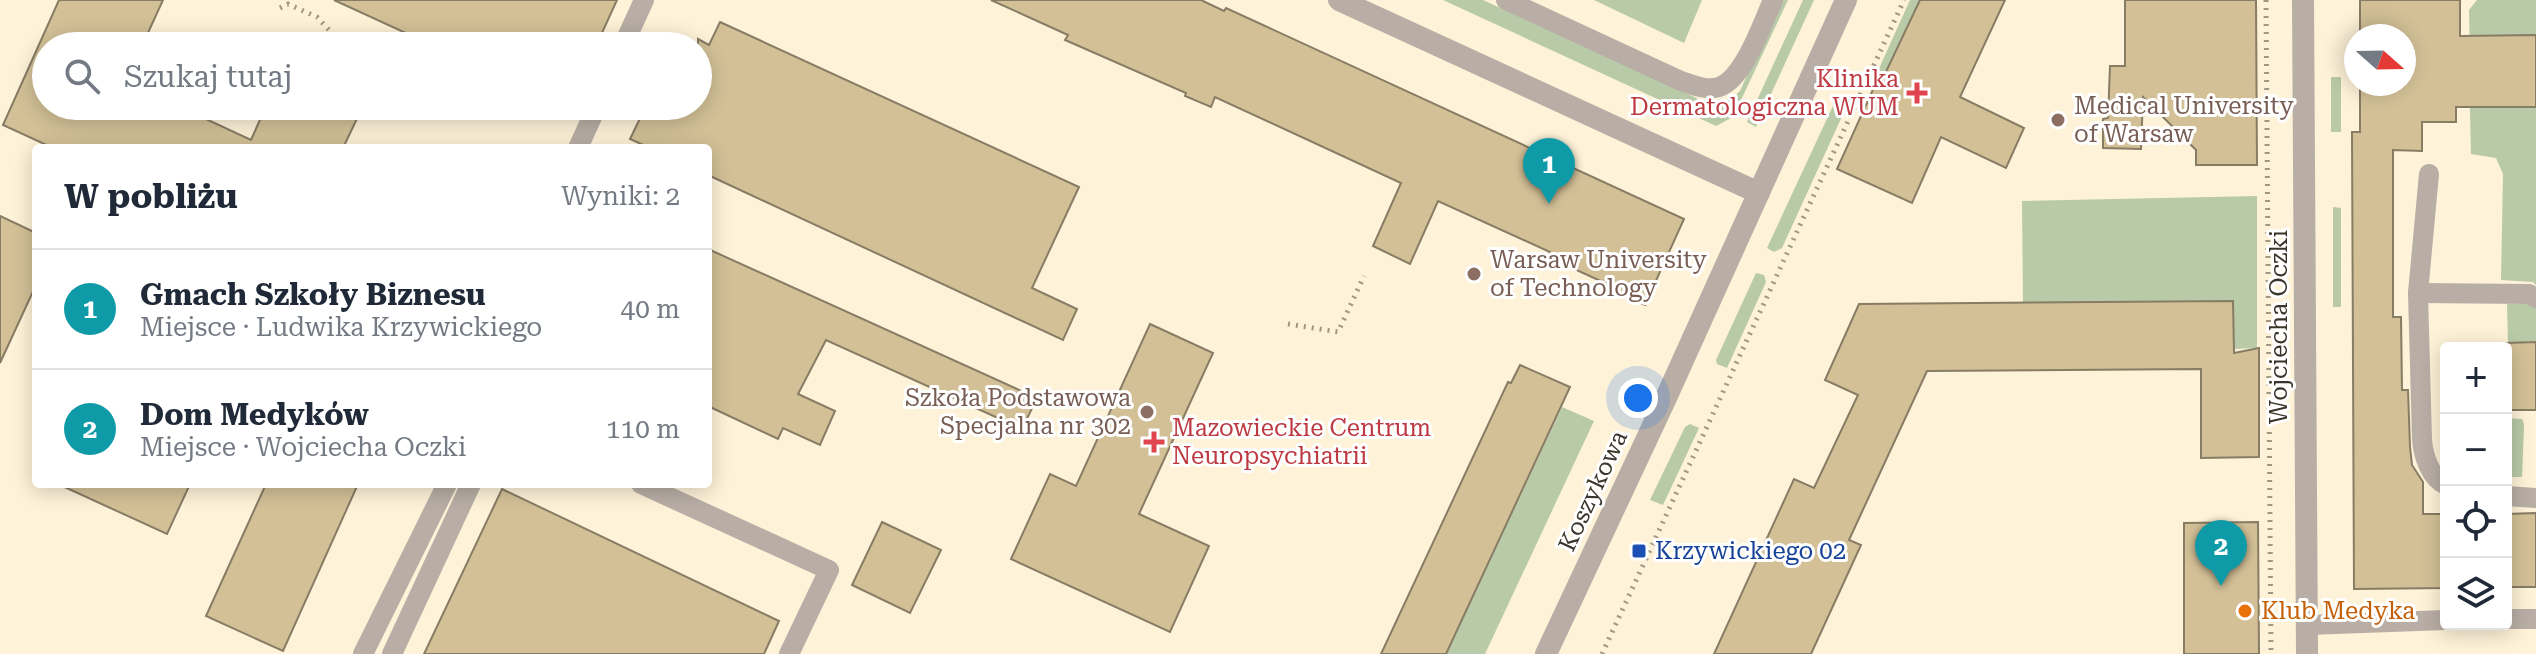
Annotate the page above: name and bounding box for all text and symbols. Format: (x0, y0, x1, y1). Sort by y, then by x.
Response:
north arrow (2344, 24, 2416, 96)
search box (32, 32, 712, 120)
icon: search (60, 54, 104, 98)
text: Szukaj tutaj (124, 59, 292, 94)
place label: Klinika Dermatologiczna WUM (1630, 65, 1899, 121)
marker: Klinika Dermatologiczna WUM (1906, 82, 1928, 104)
place label: Medical University of Warsaw (2074, 92, 2294, 148)
marker: Medical University of Warsaw (2049, 111, 2067, 129)
pin: 1 (1523, 138, 1575, 204)
text: W pobliżu (64, 176, 238, 216)
text: Wyniki: 2 (561, 181, 680, 211)
street label: Wojciecha Oczki (2265, 229, 2293, 424)
place label: Warsaw University of Technology (1490, 246, 1708, 302)
marker: Warsaw University of Technology (1465, 265, 1483, 283)
text: Gmach Szkoły Biznesu (140, 277, 486, 312)
text: 1 (83, 294, 97, 324)
text: 40 m (621, 294, 680, 324)
text: Miejsce · Ludwika Krzywickiego (140, 312, 542, 342)
map controls (2440, 342, 2512, 630)
button: + (2440, 342, 2512, 414)
your location (1618, 378, 1658, 418)
place label: Szkoła Podstawowa Specjalna nr 302 (905, 384, 1131, 440)
text: Dom Medyków (140, 397, 369, 432)
marker: Szkoła Podstawowa Specjalna nr 302 (1138, 403, 1156, 421)
text: 2 (83, 414, 97, 444)
text: 110 m (606, 414, 680, 444)
place label: Mazowieckie Centrum Neuropsychiatrii (1172, 414, 1431, 470)
button: − (2440, 414, 2512, 486)
street label: Koszykowa (1553, 426, 1633, 556)
marker: Mazowieckie Centrum Neuropsychiatrii (1143, 431, 1165, 453)
text: Miejsce · Wojciecha Oczki (140, 432, 466, 462)
button: locate (2440, 486, 2512, 558)
pin: 2 (2195, 520, 2247, 586)
place label: Krzywickiego 02 (1655, 537, 1846, 565)
marker: Krzywickiego 02 (1630, 542, 1648, 560)
button: layers (2440, 558, 2512, 630)
place label: Klub Medyka (2261, 597, 2415, 625)
marker: Klub Medyka (2236, 602, 2254, 620)

